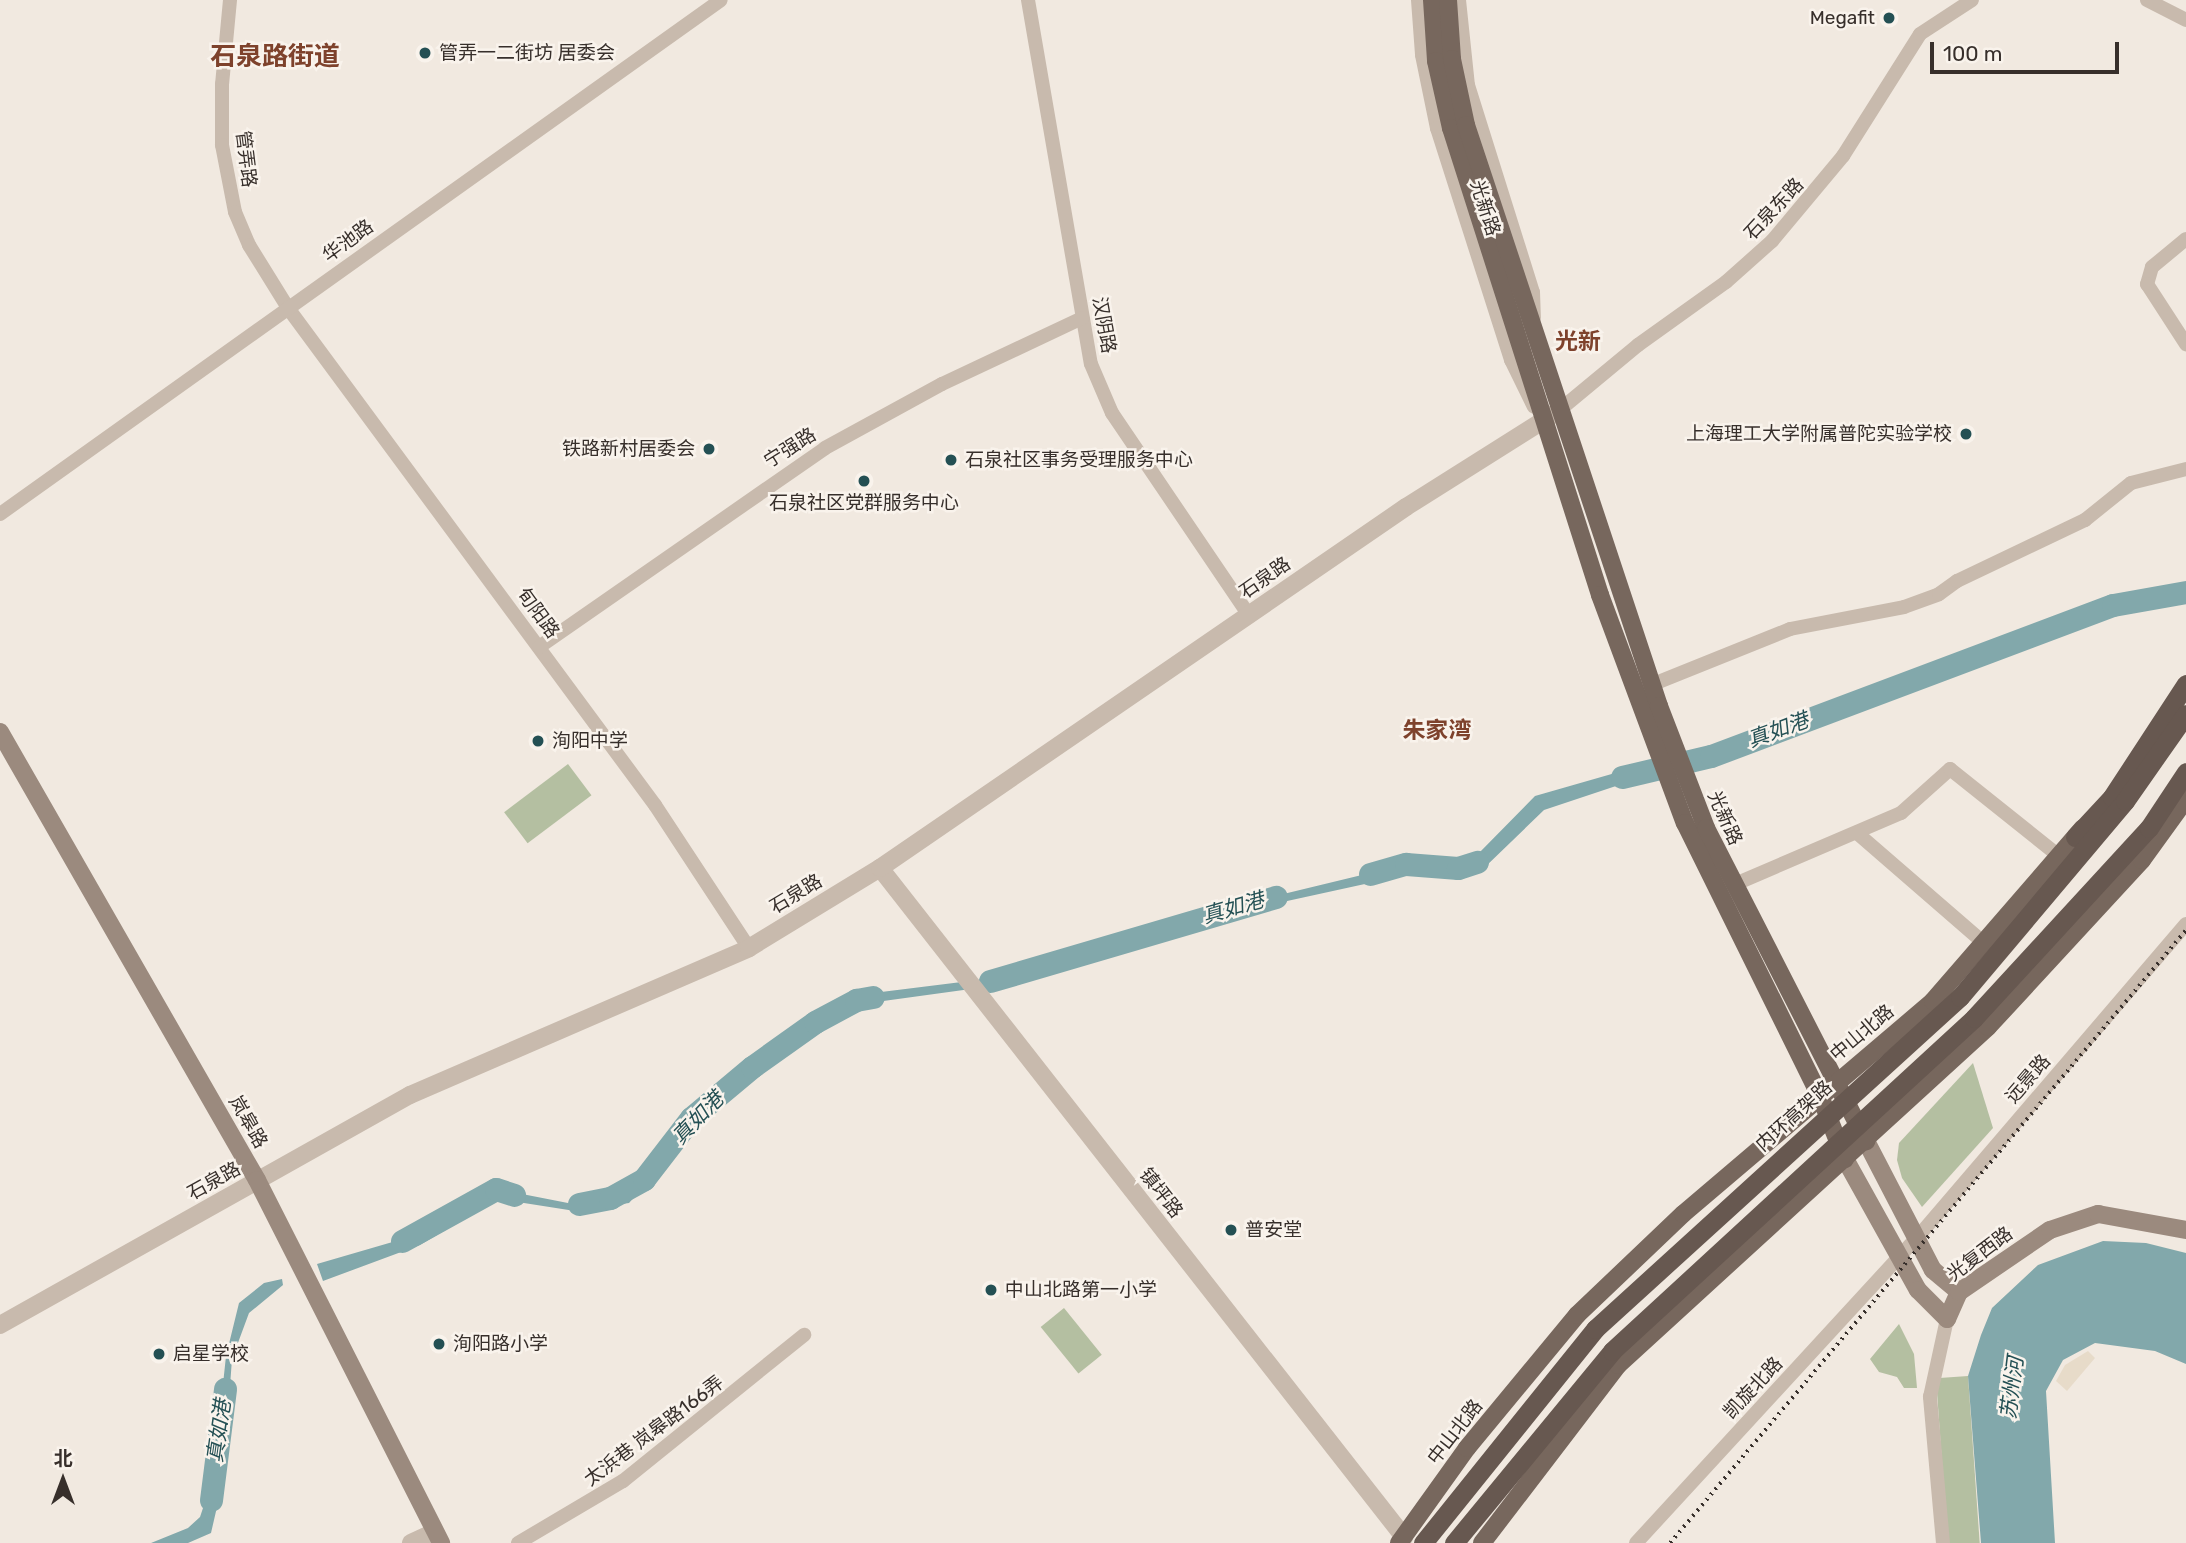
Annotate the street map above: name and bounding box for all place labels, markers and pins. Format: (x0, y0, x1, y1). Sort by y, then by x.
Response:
place label: Megafit (1810, 7, 1875, 29)
marker: Megafit (1881, 10, 1897, 26)
place label: 管弄一二街坊 居委会 (439, 42, 615, 64)
marker: 管弄一二街坊 居委会 (417, 45, 433, 61)
place label: 上海理工大学附属普陀实验学校 (1686, 423, 1952, 445)
marker: 上海理工大学附属普陀实验学校 (1958, 426, 1974, 442)
place label: 铁路新村居委会 (562, 438, 695, 460)
marker: 铁路新村居委会 (701, 441, 717, 457)
place label: 石泉社区事务受理服务中心 (965, 449, 1193, 471)
marker: 石泉社区事务受理服务中心 (943, 452, 959, 468)
marker: 石泉社区党群服务中心 (856, 473, 872, 489)
place label: 石泉社区党群服务中心 (769, 492, 959, 514)
place label: 洵阳中学 (552, 730, 628, 752)
marker: 洵阳中学 (530, 733, 546, 749)
place label: 普安堂 (1245, 1219, 1302, 1241)
marker: 普安堂 (1223, 1222, 1239, 1238)
place label: 中山北路第一小学 (1005, 1279, 1157, 1301)
marker: 中山北路第一小学 (983, 1282, 999, 1298)
place label: 洵阳路小学 (453, 1333, 548, 1355)
marker: 洵阳路小学 (431, 1336, 447, 1352)
place label: 启星学校 (173, 1343, 249, 1365)
marker: 启星学校 (151, 1346, 167, 1362)

